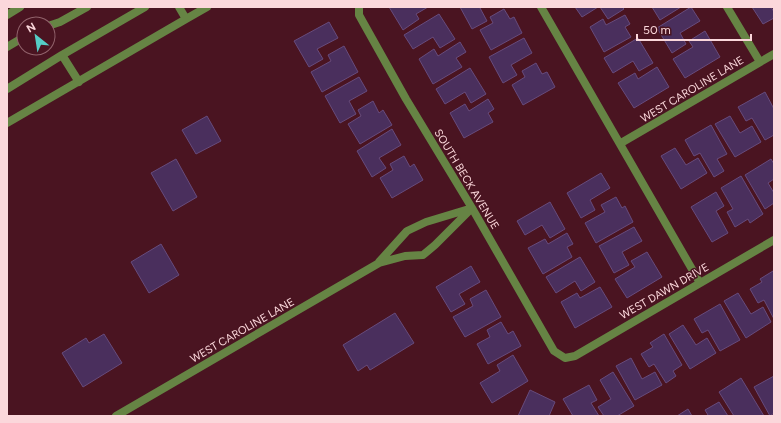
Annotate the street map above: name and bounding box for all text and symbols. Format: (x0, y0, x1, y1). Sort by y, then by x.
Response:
north arrow (16, 16, 56, 56)
scale bar (637, 16, 751, 42)
text: N (24, 20, 38, 36)
text: 50 m (643, 23, 671, 37)
street label: WEST CAROLINE LANE (638, 53, 746, 125)
street label: SOUTH BECK AVENUE (432, 127, 502, 232)
street label: WEST DAWN DRIVE (617, 261, 711, 322)
street label: WEST CAROLINE LANE (188, 295, 297, 366)

